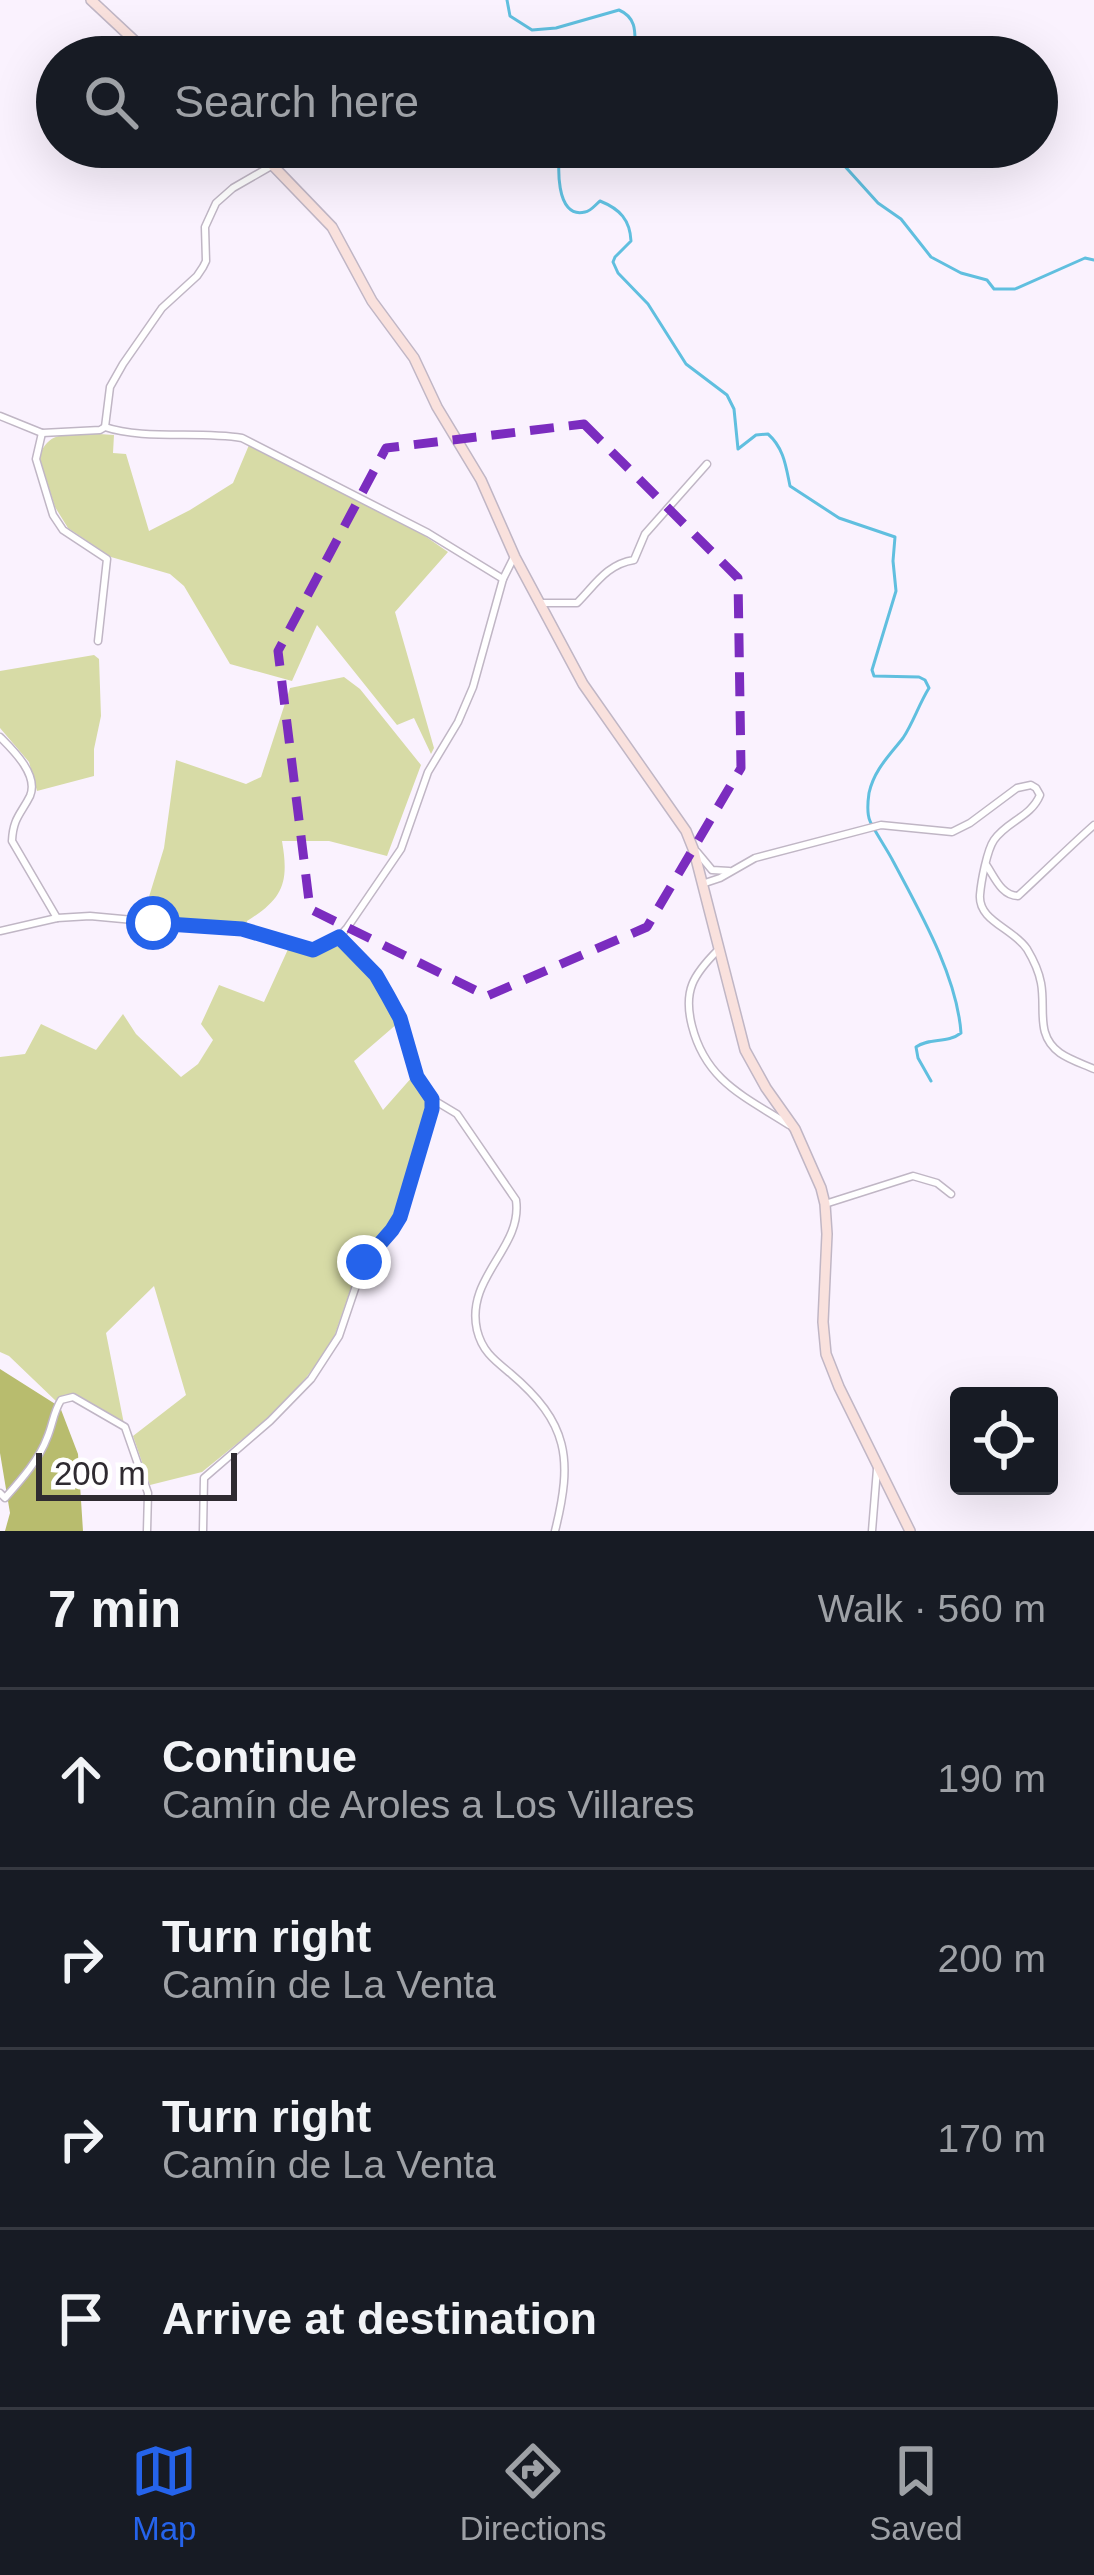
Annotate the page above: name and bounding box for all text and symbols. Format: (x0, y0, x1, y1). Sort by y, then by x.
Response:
search box (36, 36, 1058, 168)
icon: search (78, 69, 144, 135)
text: Search here (174, 76, 419, 127)
route start (126, 896, 180, 950)
route end (337, 1235, 391, 1289)
map controls (950, 1387, 1058, 1495)
button: locate (950, 1387, 1058, 1495)
scale bar (36, 1447, 237, 1500)
text: 200 m (54, 1455, 146, 1492)
text: 7 min (48, 1581, 181, 1638)
text: Walk · 560 m (818, 1587, 1046, 1630)
text: Continue (162, 1731, 357, 1782)
icon: ahead (48, 1746, 114, 1812)
text: 190 m (938, 1757, 1046, 1800)
text: Camín de Aroles a Los Villares (162, 1783, 695, 1826)
text: Turn right (162, 1911, 371, 1962)
icon: right (48, 1926, 114, 1992)
text: 200 m (938, 1937, 1046, 1980)
text: Camín de La Venta (162, 1963, 496, 2006)
text: Turn right (162, 2091, 371, 2142)
icon: right (48, 2106, 114, 2172)
text: 170 m (938, 2117, 1046, 2160)
text: Camín de La Venta (162, 2143, 496, 2186)
icon: arrive (48, 2286, 114, 2352)
text: Arrive at destination (162, 2293, 597, 2344)
tab: Map (131, 2438, 197, 2548)
tab: Directions (460, 2438, 607, 2548)
tab: Saved (869, 2438, 963, 2548)

